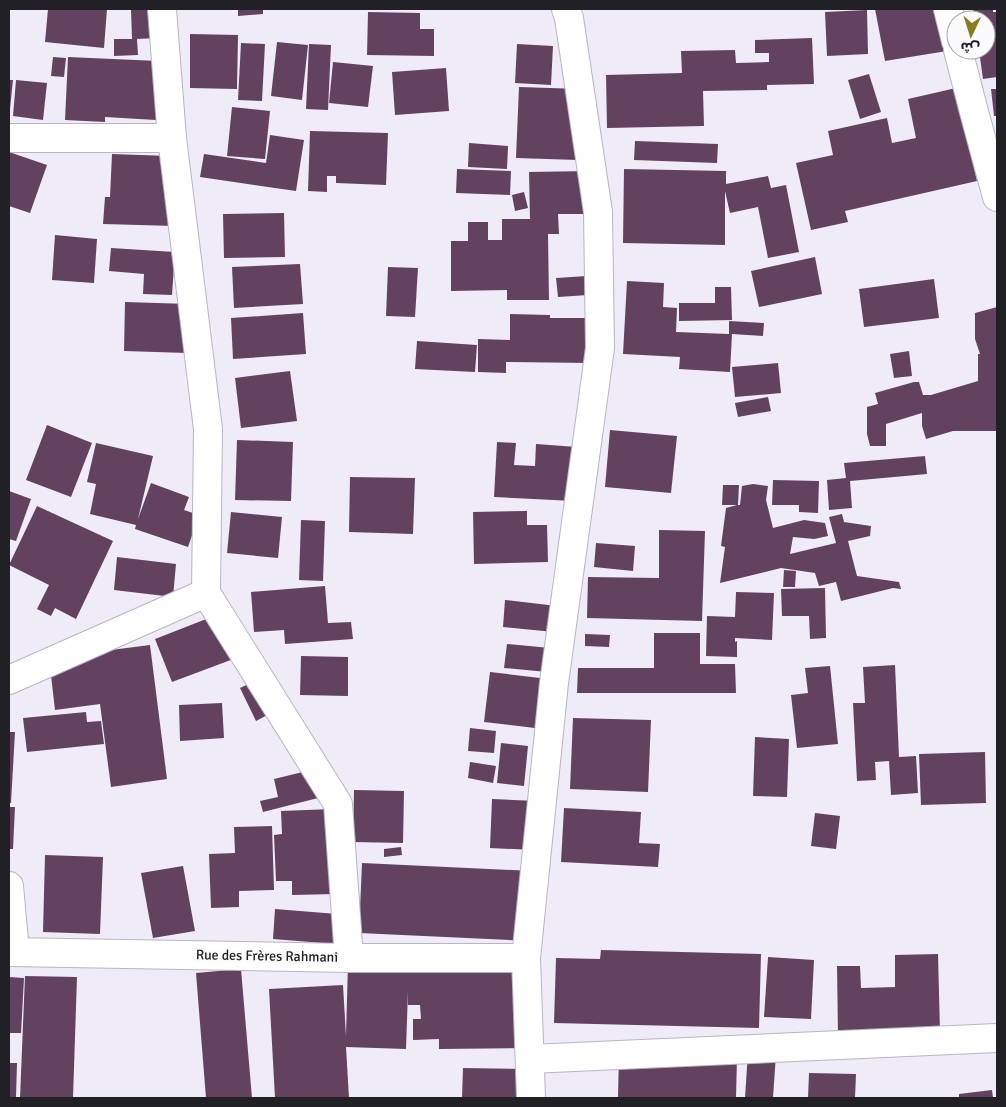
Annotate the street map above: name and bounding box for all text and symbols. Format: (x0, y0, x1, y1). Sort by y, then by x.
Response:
north arrow (946, 10, 996, 60)
text: ش (960, 38, 980, 57)
street label: Rue des Frères Rahmani (196, 946, 338, 966)

